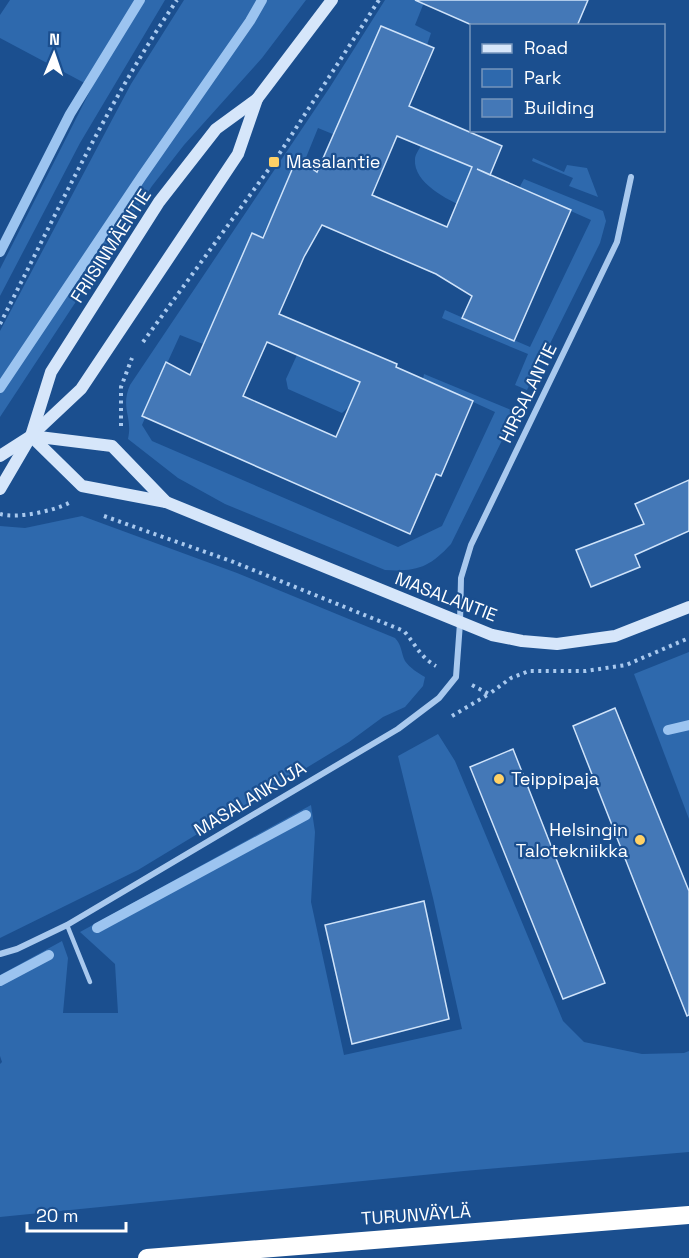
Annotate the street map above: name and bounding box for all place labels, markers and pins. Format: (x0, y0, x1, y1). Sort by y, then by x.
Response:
place label: Masalantie (286, 150, 381, 173)
marker: Masalantie (267, 155, 281, 169)
place label: Teippipaja (511, 767, 599, 790)
marker: Teippipaja (492, 772, 506, 786)
place label: Helsingin Talotekniikka (516, 818, 628, 862)
marker: Helsingin Talotekniikka (633, 833, 647, 847)

